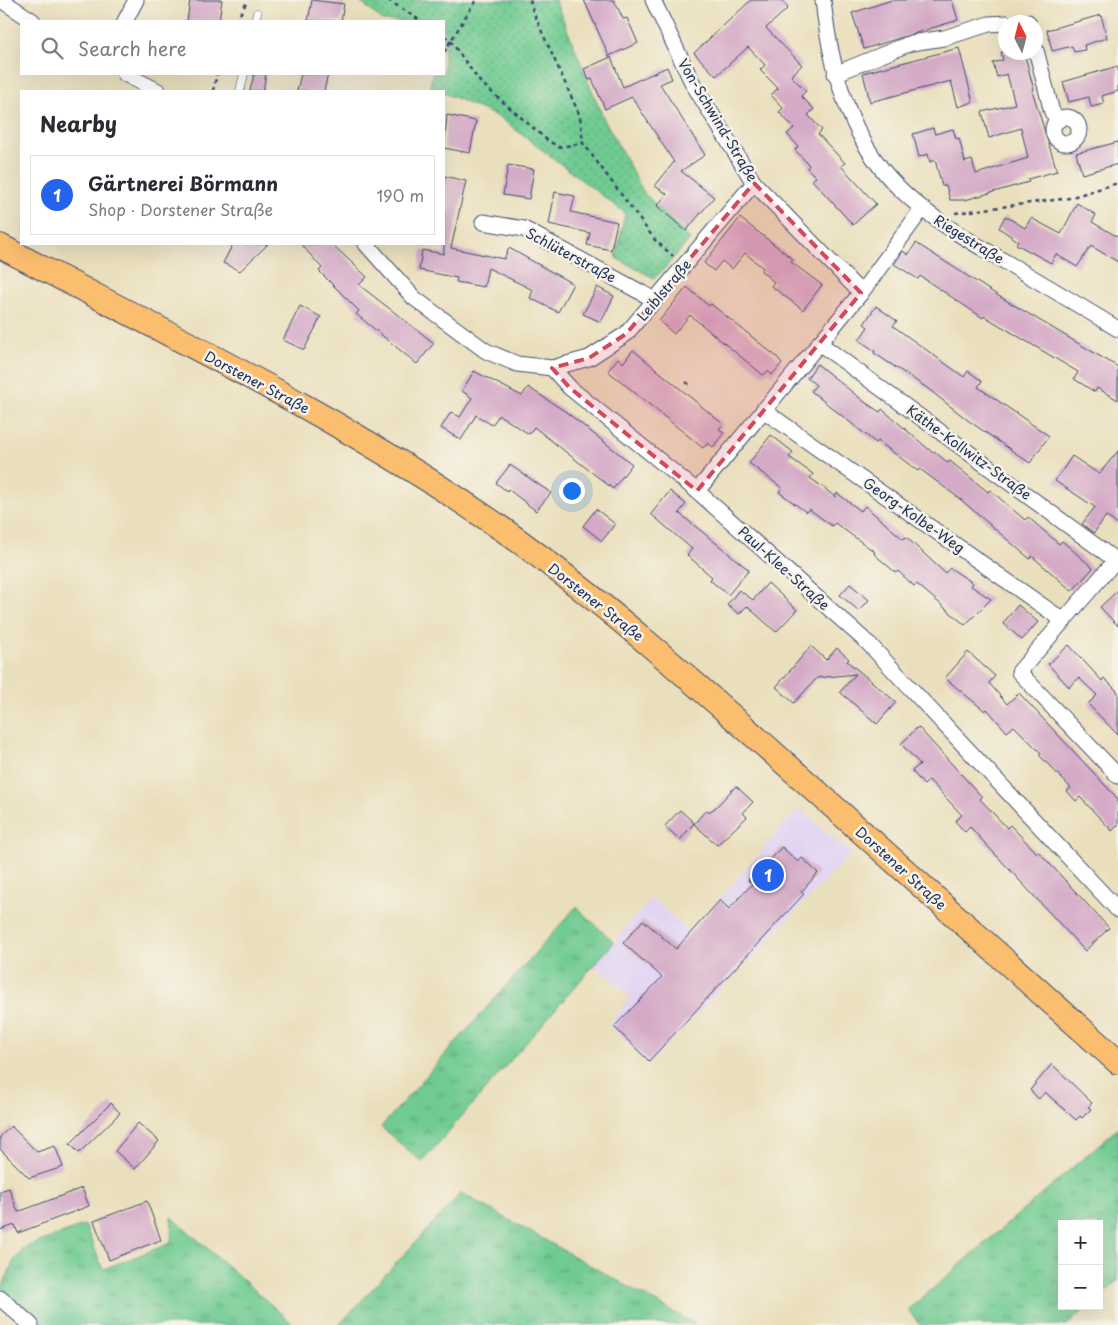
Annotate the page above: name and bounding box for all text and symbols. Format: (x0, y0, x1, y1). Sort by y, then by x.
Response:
north arrow (998, 15, 1043, 60)
search box (20, 20, 445, 75)
icon: search (38, 34, 66, 62)
text: Search here (78, 34, 187, 62)
street label: Von-Schwind-Straße (673, 55, 763, 185)
text: Nearby (40, 107, 117, 139)
text: Gärtnerei Börmann (88, 169, 278, 197)
text: 1 (53, 183, 61, 207)
text: 190 m (376, 183, 424, 207)
text: Shop · Dorstener Straße (88, 197, 273, 221)
street label: Riegestraße (930, 209, 1008, 269)
street label: Schlüterstraße (522, 222, 620, 288)
street label: Leiblstraße (632, 255, 696, 325)
street label: Dorstener Straße (201, 345, 313, 419)
street label: Käthe-Kollwitz-Straße (902, 399, 1036, 505)
street label: Georg-Kolbe-Weg (859, 472, 969, 558)
your location (559, 478, 585, 504)
street label: Paul-Klee-Straße (734, 521, 834, 615)
street label: Dorstener Straße (544, 558, 648, 646)
street label: Dorstener Straße (851, 821, 951, 915)
pin: 1 (752, 856, 784, 894)
map controls (1058, 1220, 1103, 1310)
button: + (1058, 1220, 1103, 1265)
button: − (1058, 1265, 1103, 1310)

